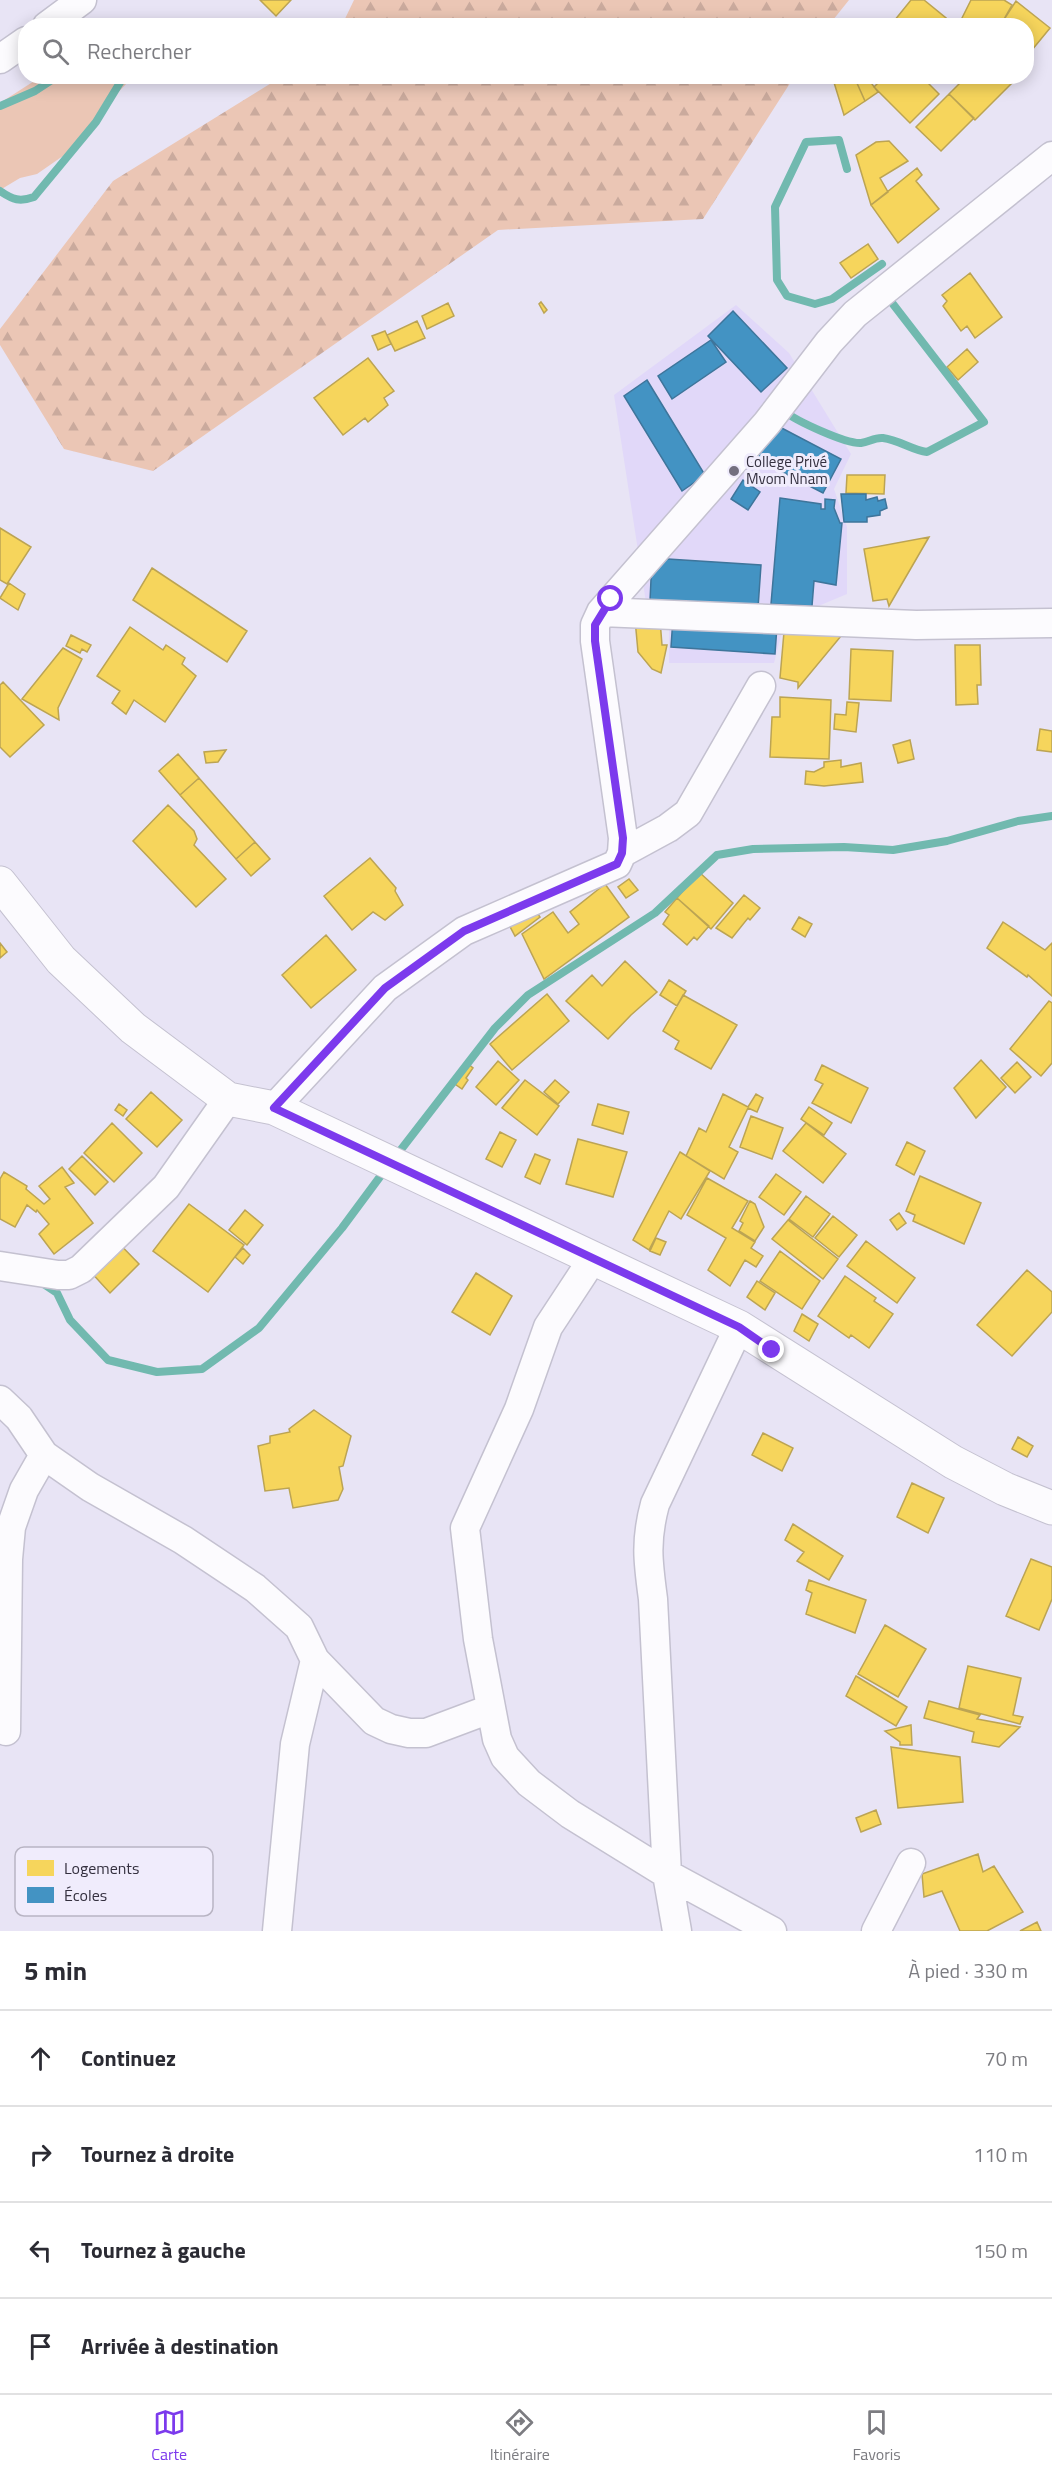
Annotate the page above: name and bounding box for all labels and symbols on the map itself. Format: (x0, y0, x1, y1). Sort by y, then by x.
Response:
place label: College Privé Mvom Nnam (746, 450, 828, 490)
marker: College Privé Mvom Nnam (727, 464, 741, 478)
route start (597, 585, 623, 611)
route end (758, 1336, 784, 1362)
legend (15, 1847, 213, 1916)
text: Logements (64, 1856, 139, 1880)
text: Écoles (64, 1883, 107, 1907)

